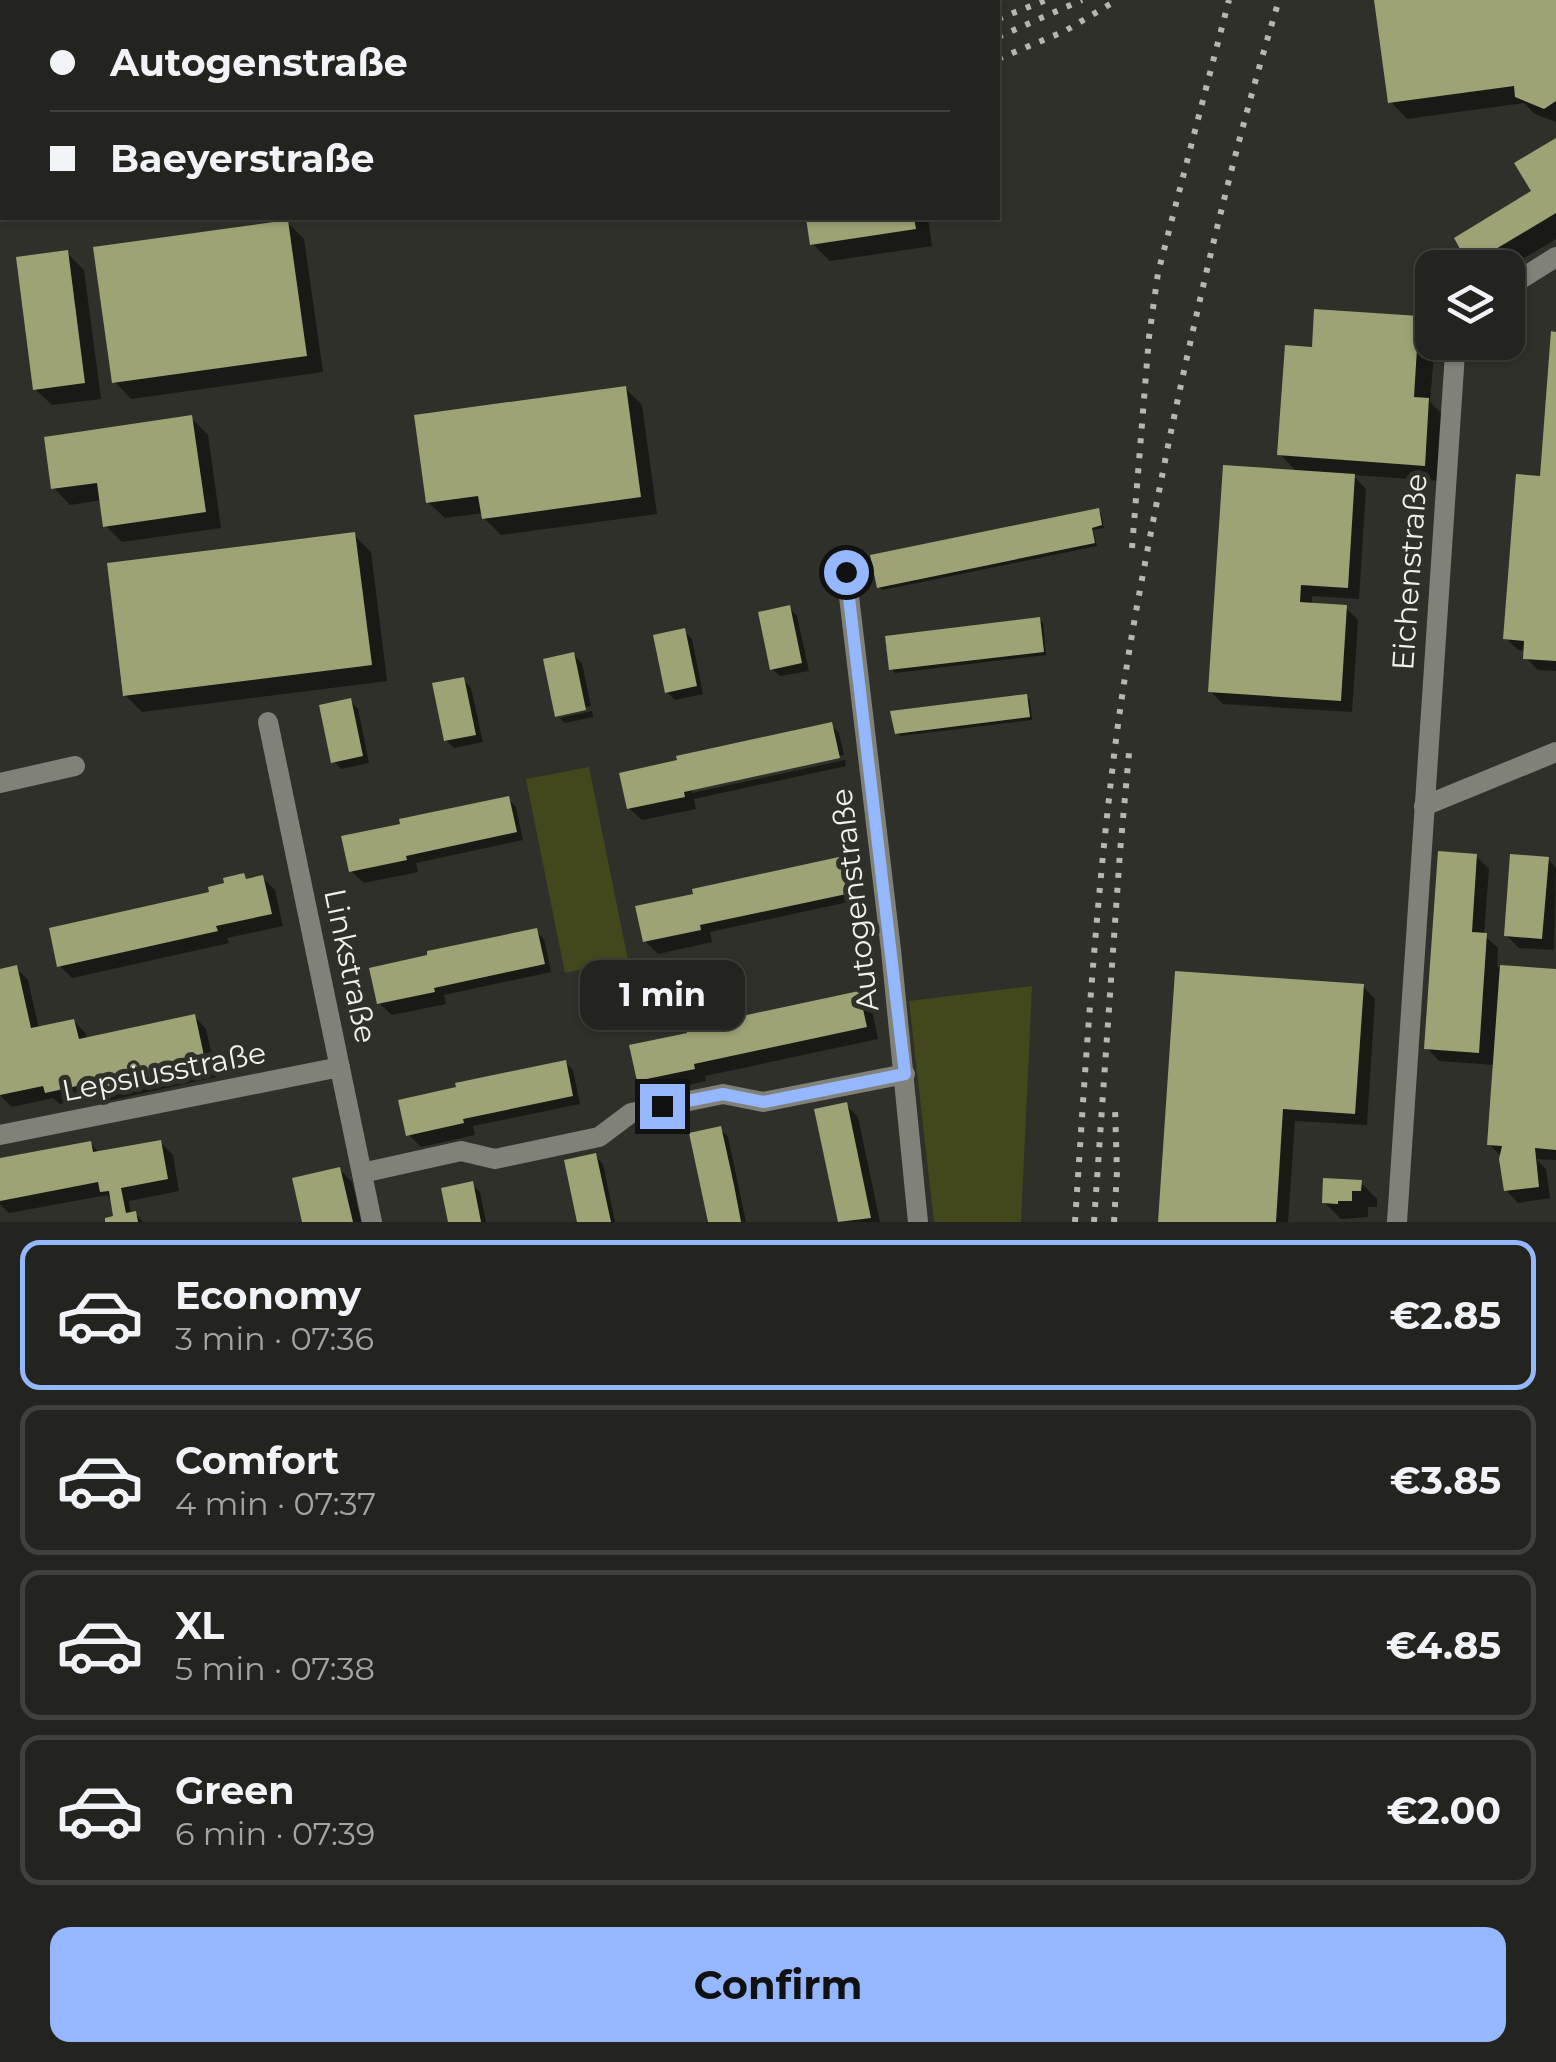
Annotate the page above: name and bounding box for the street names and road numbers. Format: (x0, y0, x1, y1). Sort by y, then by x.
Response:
street label: Eichenstraße (1384, 472, 1435, 672)
street label: Autogenstraße (822, 787, 887, 1014)
street label: Linkstraße (316, 885, 385, 1047)
street label: Lepsiusstraße (59, 1034, 269, 1109)

